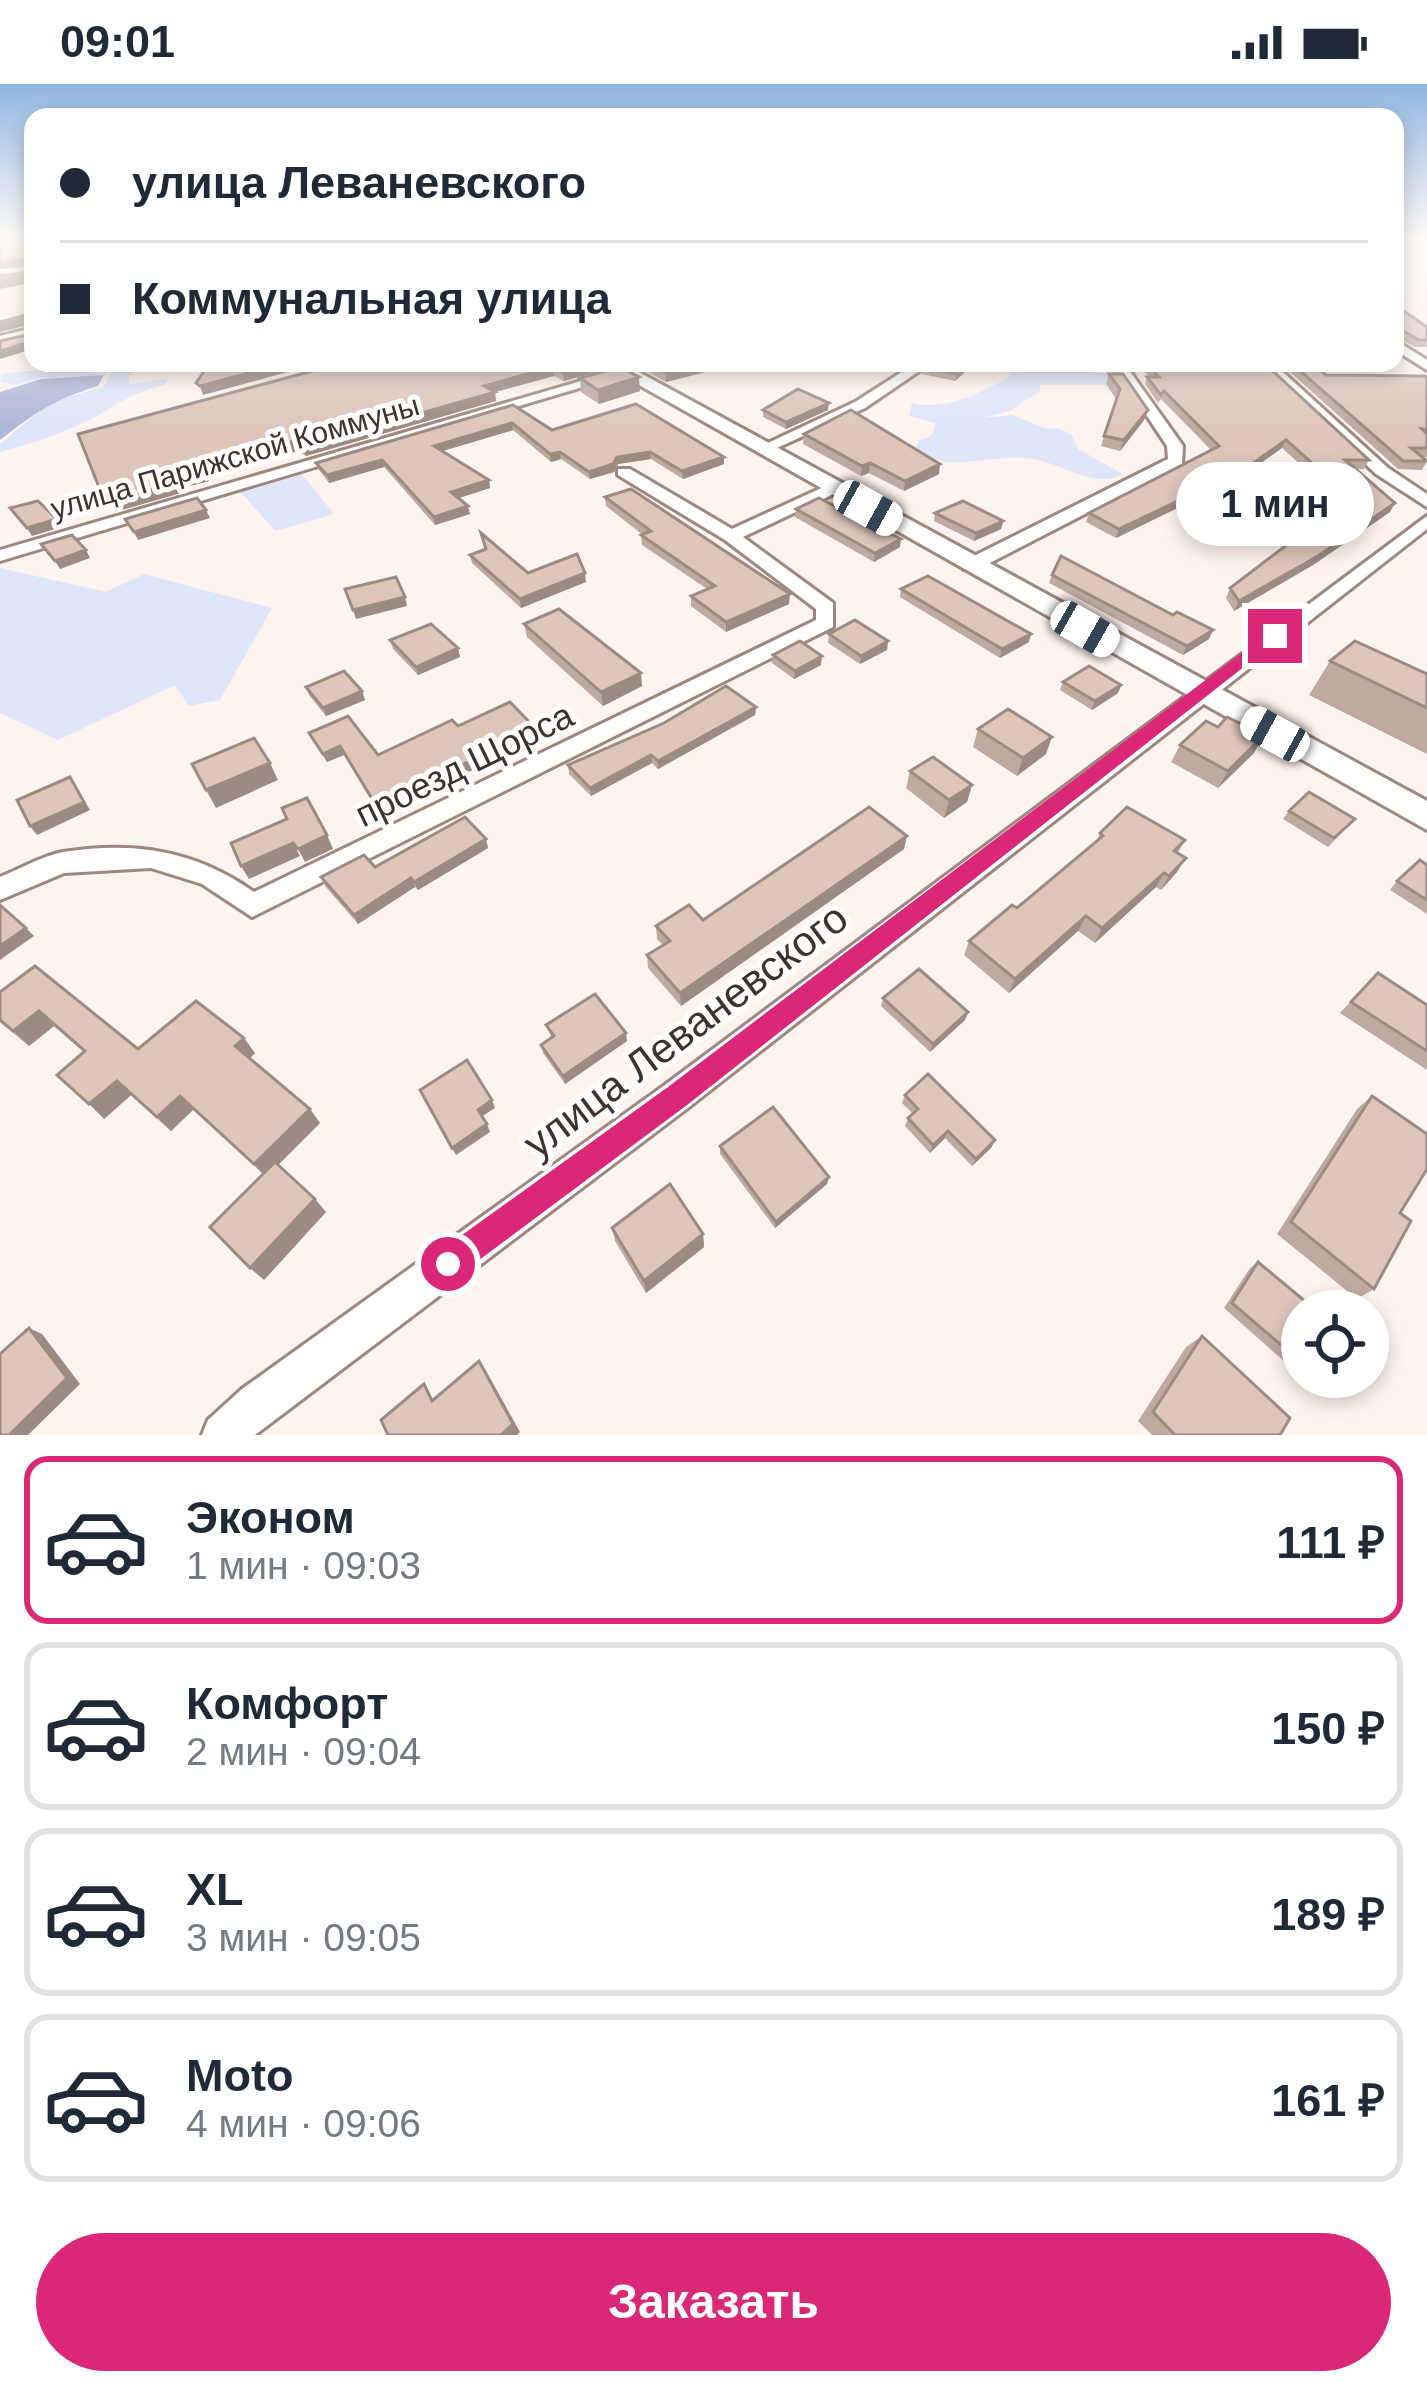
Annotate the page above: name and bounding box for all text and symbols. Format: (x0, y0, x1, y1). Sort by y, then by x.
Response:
text: 09:01 (60, 16, 175, 67)
text: улица Леваневского (132, 157, 586, 208)
text: Коммунальная улица (132, 273, 611, 324)
street label: улица Парижской Коммуны (47, 388, 423, 525)
callout: 1 мин (1176, 462, 1374, 546)
car (828, 475, 908, 541)
text: 1 мин (1221, 482, 1329, 525)
car (1045, 595, 1125, 663)
route end (1248, 609, 1302, 663)
street label: проезд Щорса (349, 694, 581, 835)
car (1235, 701, 1315, 767)
street label: улица Леваневского (514, 893, 856, 1167)
route start (421, 1237, 475, 1291)
map controls (1281, 1290, 1389, 1398)
button: locate (1281, 1290, 1389, 1398)
icon: car (42, 1486, 150, 1594)
text: Эконом (186, 1492, 355, 1543)
text: 111 ₽ (1276, 1517, 1385, 1568)
text: 1 мин · 09:03 (186, 1544, 421, 1587)
icon: car (42, 1672, 150, 1780)
text: Комфорт (186, 1678, 388, 1729)
text: 150 ₽ (1271, 1703, 1385, 1754)
text: 2 мин · 09:04 (186, 1730, 421, 1773)
icon: car (42, 1858, 150, 1966)
text: XL (186, 1864, 244, 1915)
text: 189 ₽ (1271, 1889, 1385, 1940)
text: 3 мин · 09:05 (186, 1916, 421, 1959)
icon: car (42, 2044, 150, 2152)
text: Moto (186, 2050, 293, 2101)
text: 161 ₽ (1271, 2075, 1385, 2126)
text: 4 мин · 09:06 (186, 2102, 421, 2145)
button: Заказать (36, 2233, 1391, 2371)

